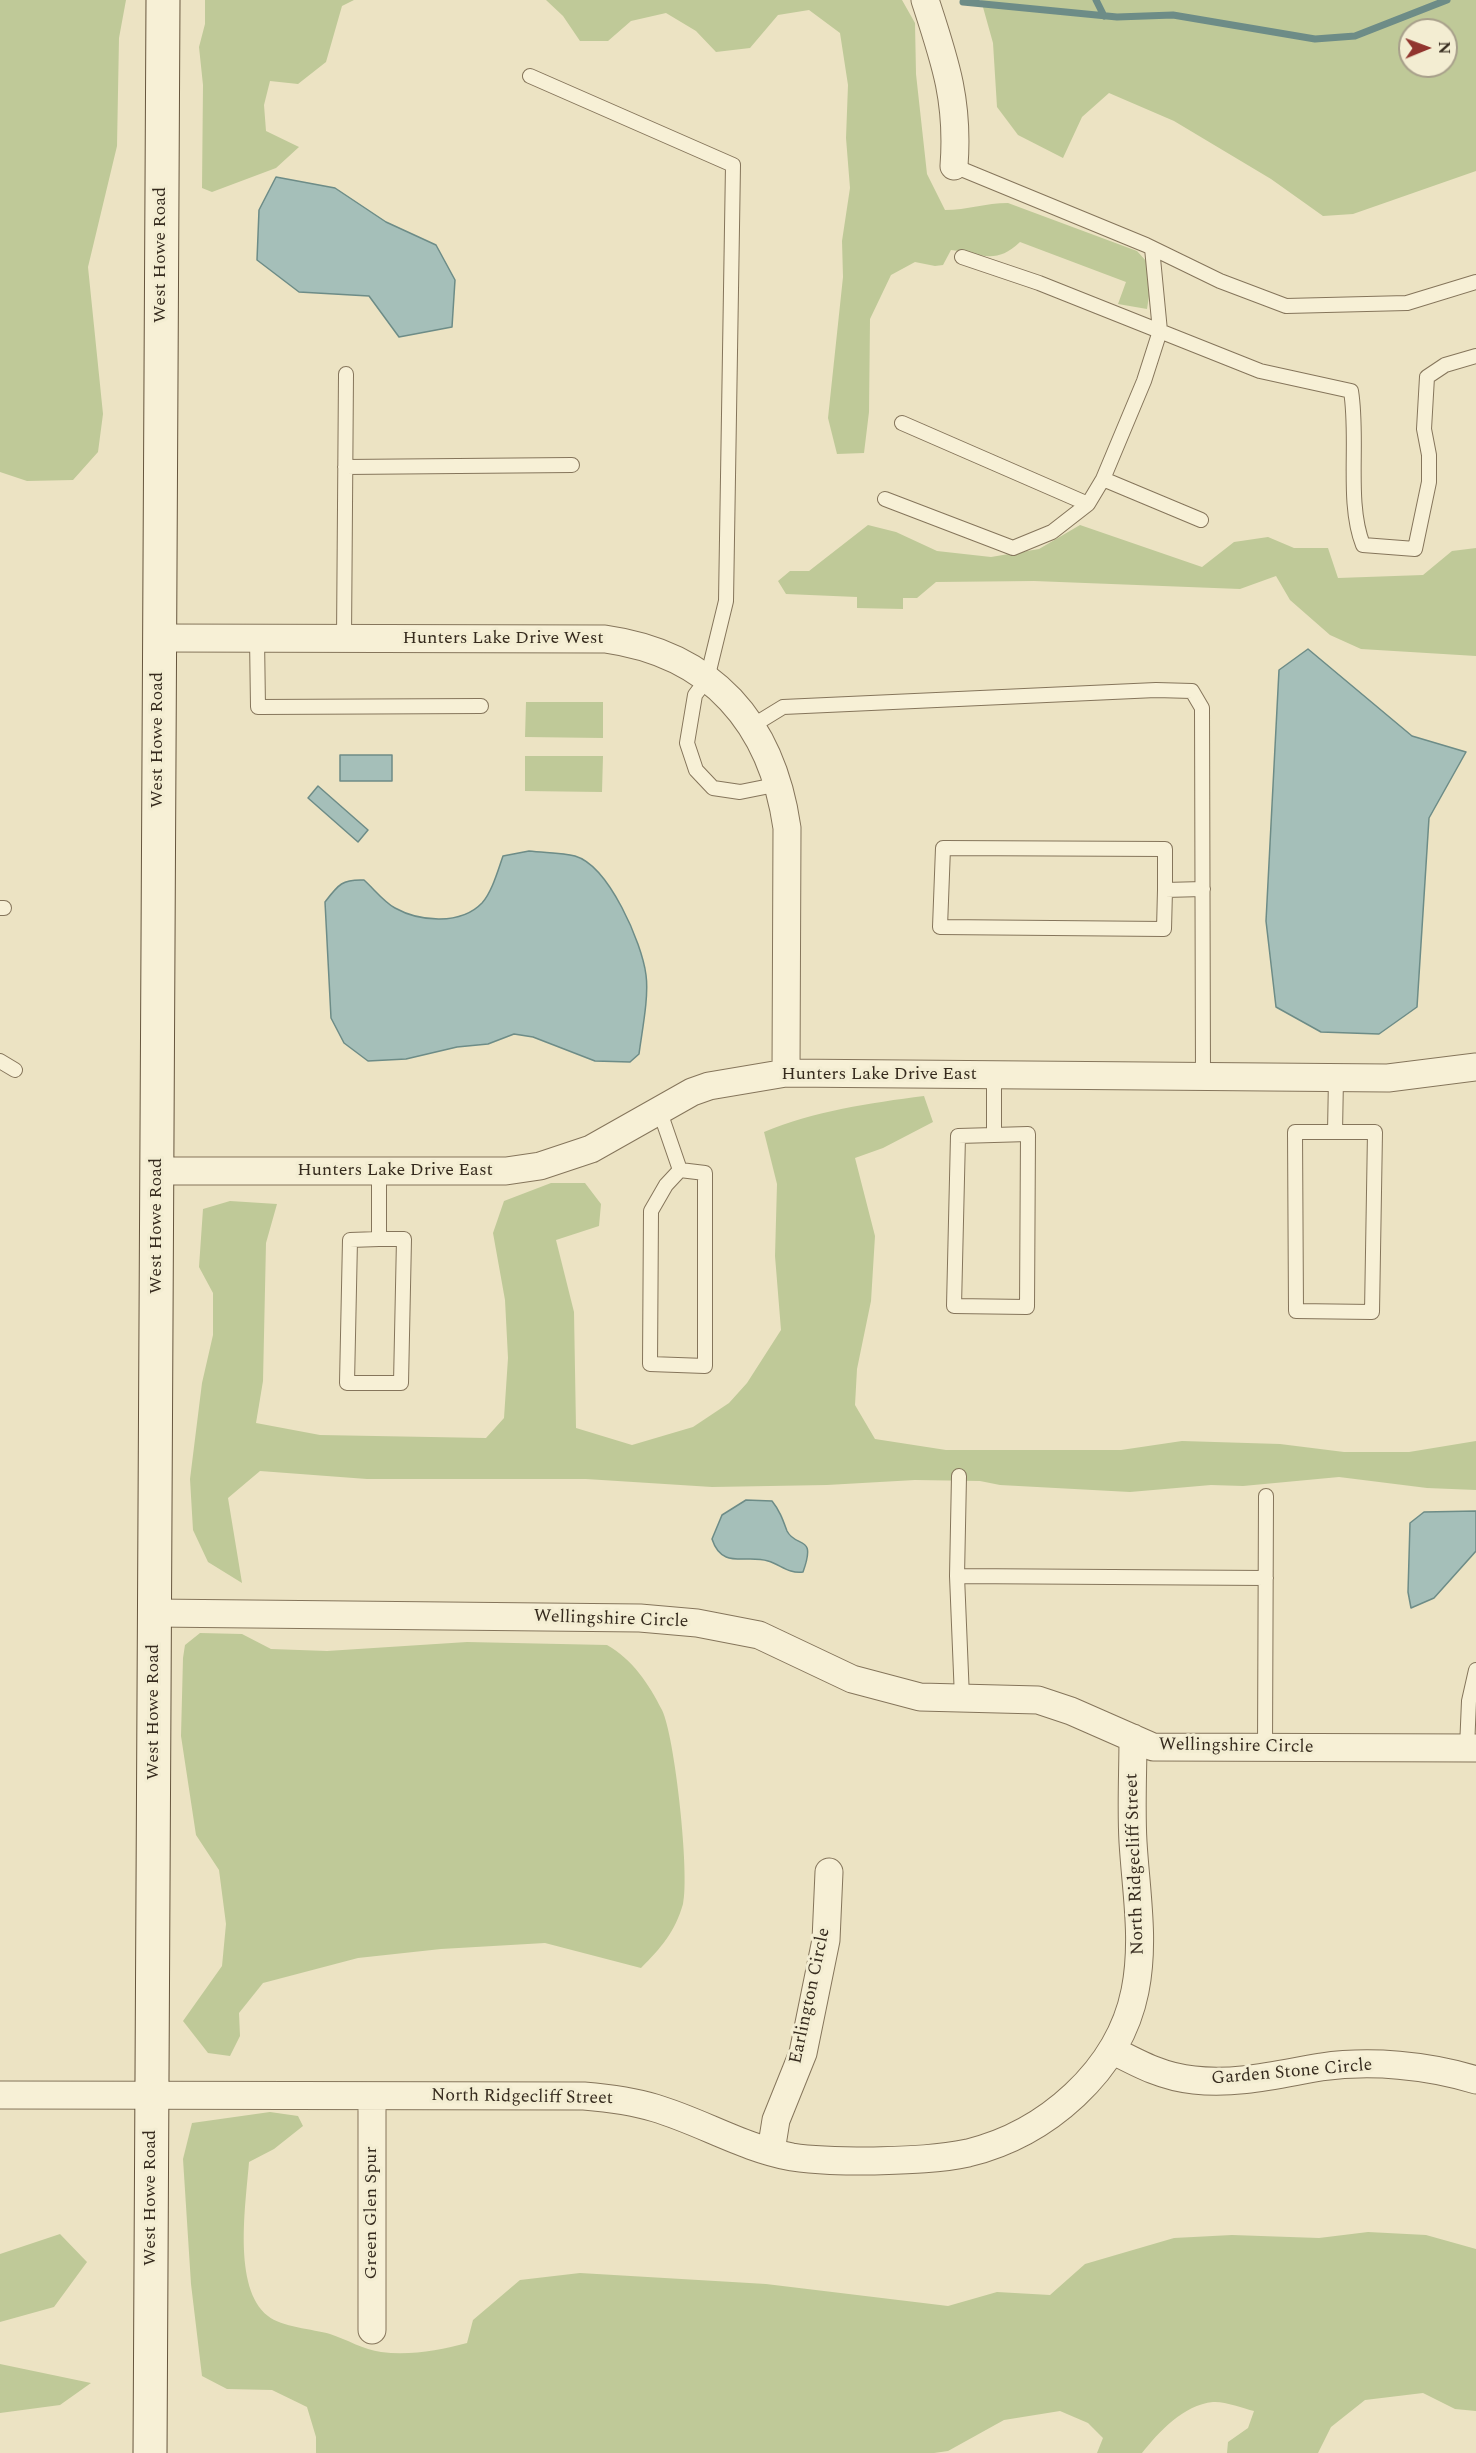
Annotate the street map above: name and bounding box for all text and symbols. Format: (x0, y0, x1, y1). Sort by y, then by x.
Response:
north arrow (1398, 18, 1458, 78)
text: N (1432, 41, 1456, 54)
street label: West Howe Road (150, 187, 172, 323)
street label: Hunters Lake Drive West (402, 628, 604, 650)
street label: West Howe Road (147, 672, 169, 808)
street label: Hunters Lake Drive East (781, 1064, 977, 1086)
street label: West Howe Road (146, 1158, 168, 1294)
street label: Hunters Lake Drive East (297, 1160, 493, 1182)
street label: Wellingshire Circle (533, 1607, 689, 1633)
street label: West Howe Road (143, 1644, 165, 1780)
street label: Wellingshire Circle (1158, 1735, 1314, 1759)
street label: North Ridgecliff Street (1122, 1773, 1150, 1955)
street label: Earlington Circle (786, 1926, 836, 2066)
street label: Garden Stone Circle (1211, 2055, 1373, 2091)
street label: North Ridgecliff Street (431, 2086, 613, 2110)
street label: West Howe Road (140, 2130, 162, 2266)
street label: Green Glen Spur (361, 2146, 383, 2280)

